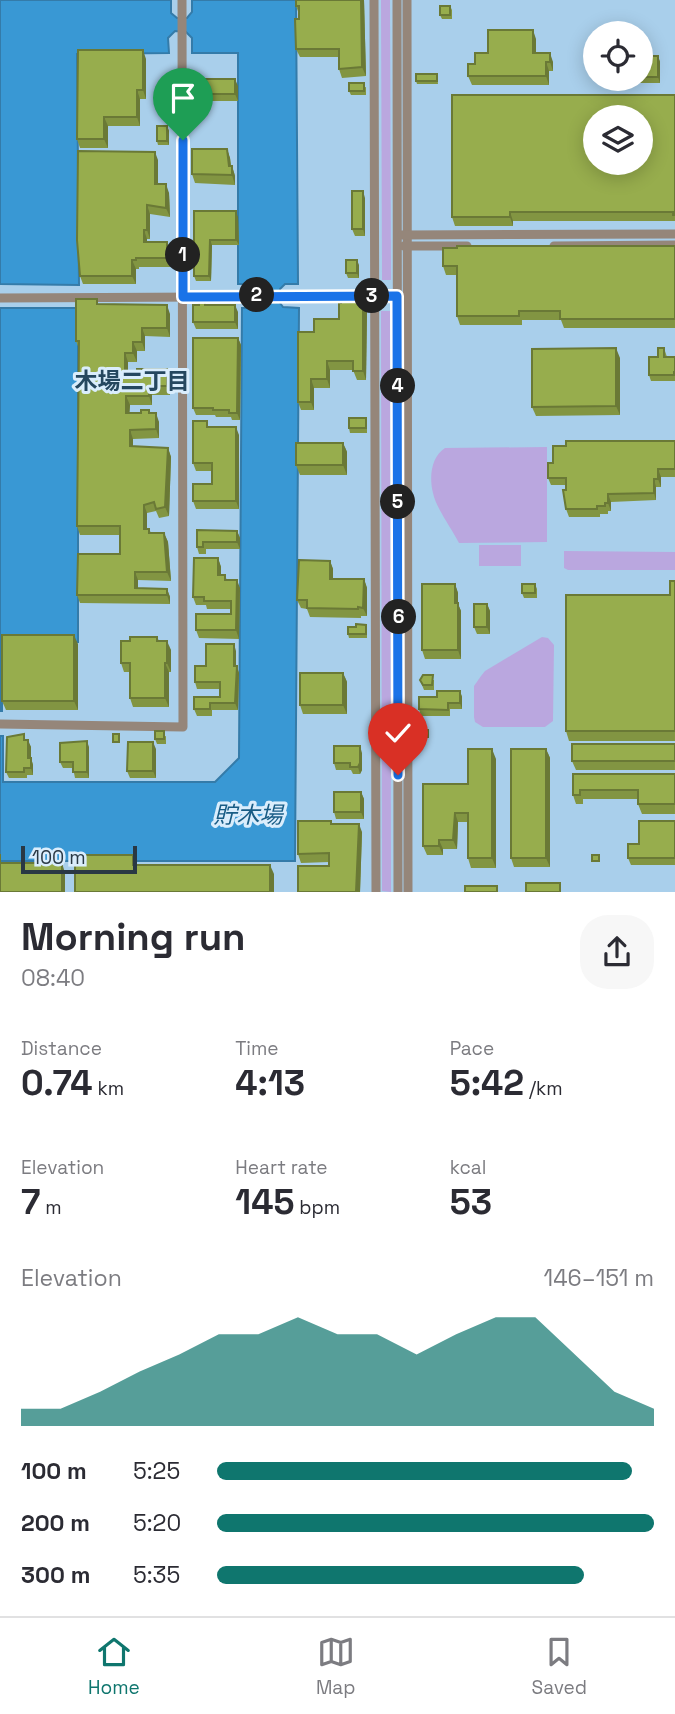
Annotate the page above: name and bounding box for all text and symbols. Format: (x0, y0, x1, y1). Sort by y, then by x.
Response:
map controls (583, 21, 653, 175)
button: locate (583, 21, 653, 91)
pin (153, 68, 213, 140)
icon: arrive (164, 79, 202, 117)
button: layers (583, 105, 653, 175)
pin: 1 (166, 238, 200, 272)
text: 1 (178, 242, 187, 267)
pin: 2 (240, 278, 274, 312)
pin: 3 (354, 278, 390, 314)
text: 2 (251, 282, 262, 307)
text: 3 (366, 283, 377, 308)
district label: 木場二丁目 (75, 366, 190, 396)
pin: 4 (380, 368, 416, 404)
text: 4 (391, 373, 404, 398)
pin: 5 (380, 484, 416, 520)
text: 5 (392, 489, 403, 514)
pin: 6 (382, 600, 416, 634)
text: 6 (393, 604, 404, 629)
pin (368, 703, 428, 775)
icon: check (379, 714, 417, 752)
water label: 貯木場 (214, 800, 286, 830)
scale bar (21, 842, 136, 874)
text: 100 m (32, 845, 86, 870)
text: Morning run (21, 913, 246, 961)
button: share (580, 915, 654, 989)
text: 08:40 (21, 963, 85, 993)
text: Distance (21, 1036, 102, 1061)
text: Time (235, 1036, 279, 1061)
text: Pace (450, 1036, 494, 1061)
text: 0.74 (21, 1061, 93, 1105)
text: 4:13 (235, 1061, 305, 1105)
text: 5:42 (450, 1061, 524, 1105)
text: km (93, 1076, 124, 1101)
text: /km (524, 1076, 563, 1101)
text: Elevation (21, 1155, 104, 1180)
text: Heart rate (235, 1155, 328, 1180)
text: kcal (450, 1155, 486, 1180)
text: 7 (21, 1180, 40, 1224)
text: 145 (235, 1180, 294, 1224)
text: 53 (450, 1180, 492, 1224)
text: m (40, 1195, 62, 1220)
text: bpm (294, 1195, 340, 1220)
text: Elevation (21, 1263, 122, 1293)
text: 146–151 m (544, 1263, 654, 1293)
text: 100 m (21, 1456, 87, 1486)
text: 5:25 (133, 1456, 180, 1486)
text: 200 m (21, 1508, 90, 1538)
text: 5:20 (133, 1508, 181, 1538)
text: 300 m (21, 1560, 90, 1590)
text: 5:35 (133, 1560, 180, 1590)
tab: Home (88, 1633, 140, 1700)
tab: Map (316, 1633, 356, 1700)
tab: Saved (532, 1633, 587, 1700)

